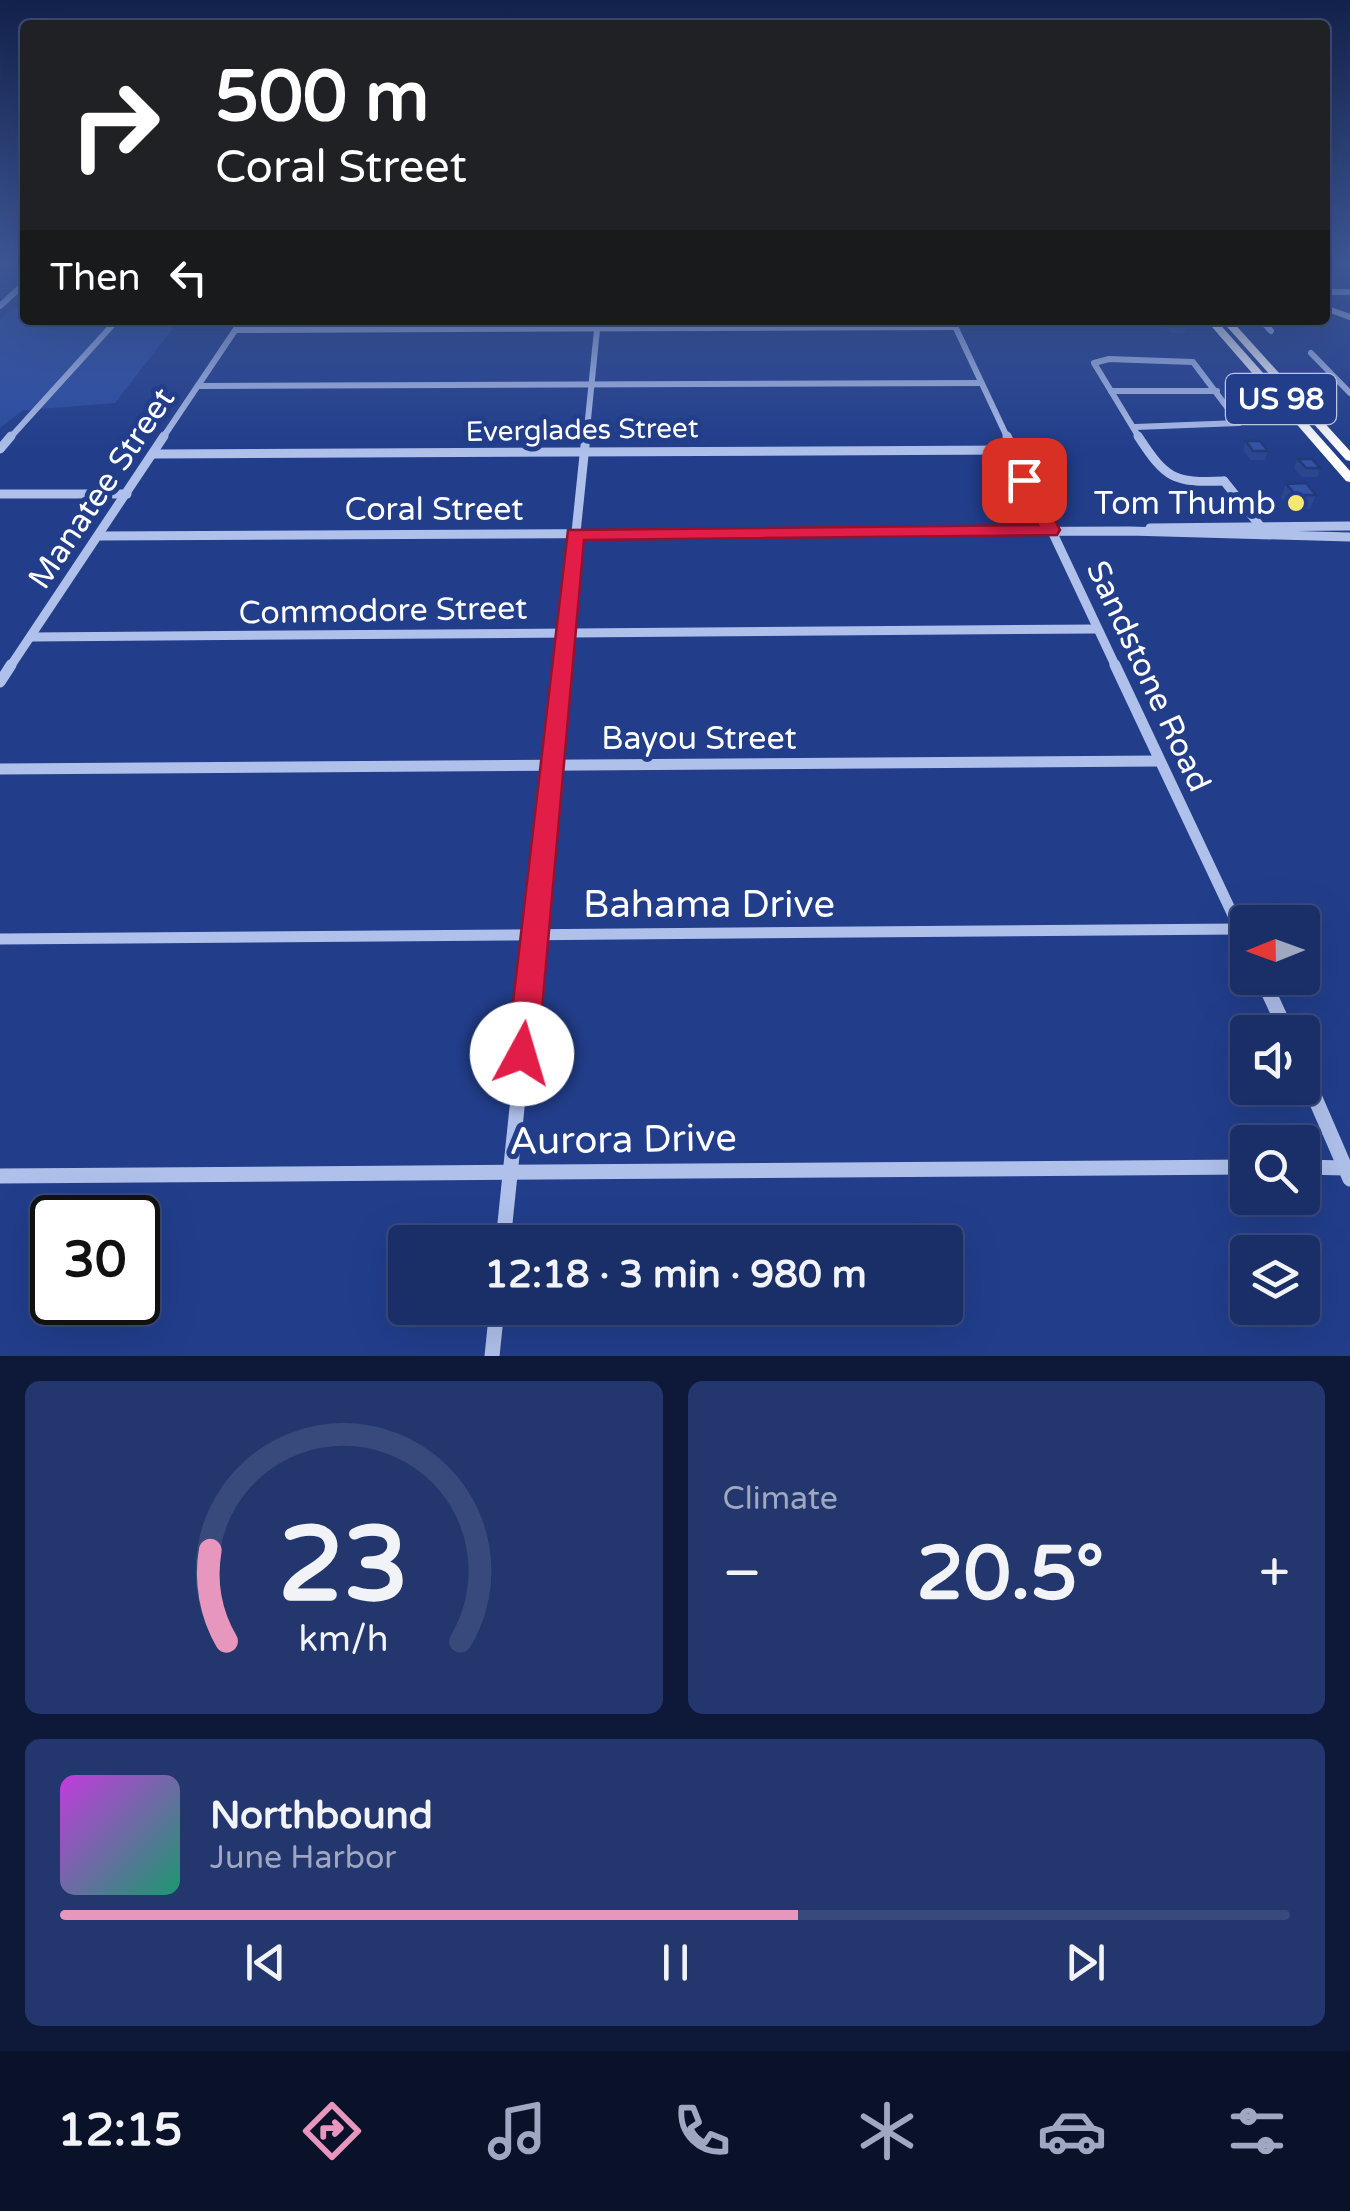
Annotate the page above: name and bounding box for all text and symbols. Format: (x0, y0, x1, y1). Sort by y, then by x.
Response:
text: 500 m (215, 56, 429, 140)
icon: right (50, 60, 180, 190)
text: Coral Street (215, 141, 467, 195)
icon: left (161, 250, 216, 305)
text: Then (50, 255, 141, 301)
road number: US 98 (1226, 374, 1336, 424)
street label: Manatee Street (21, 381, 183, 596)
street label: Everglades Street (465, 411, 699, 449)
pin (982, 438, 1067, 523)
icon: arrive (997, 453, 1052, 508)
place label: Tom Thumb (1094, 485, 1276, 523)
street label: Coral Street (344, 491, 524, 529)
marker: Tom Thumb (1285, 492, 1307, 514)
street label: Sandstone Road (1078, 555, 1218, 798)
street label: Commodore Street (238, 589, 528, 633)
street label: Bayou Street (601, 720, 797, 758)
street label: Bahama Drive (583, 882, 835, 928)
north arrow (1230, 905, 1320, 995)
map controls (1230, 905, 1320, 1325)
position arrow (470, 1002, 574, 1106)
button: sound (1230, 1015, 1320, 1105)
street label: Aurora Drive (509, 1115, 737, 1165)
button: search (1230, 1125, 1320, 1215)
speed limit sign: 30 (30, 1195, 160, 1325)
button: layers (1230, 1235, 1320, 1325)
text: 12:18 · 3 min · 980 m (484, 1252, 867, 1298)
text: Climate (723, 1480, 838, 1518)
text: 23 (278, 1504, 409, 1629)
text: 20.5° (917, 1529, 1104, 1619)
text: − (723, 1541, 762, 1607)
text: + (1259, 1541, 1290, 1607)
text: km/h (299, 1618, 389, 1661)
text: Northbound (210, 1793, 433, 1839)
text: June Harbor (210, 1839, 397, 1877)
icon: previous (238, 1935, 293, 1990)
icon: pause (648, 1935, 703, 1990)
icon: next (1058, 1935, 1113, 1990)
icon: directions (297, 2096, 367, 2166)
icon: music (482, 2096, 552, 2166)
icon: phone (667, 2096, 737, 2166)
icon: climate (852, 2096, 922, 2166)
icon: car (1037, 2096, 1107, 2166)
icon: filters (1222, 2096, 1292, 2166)
text: 12:15 (58, 2104, 182, 2158)

